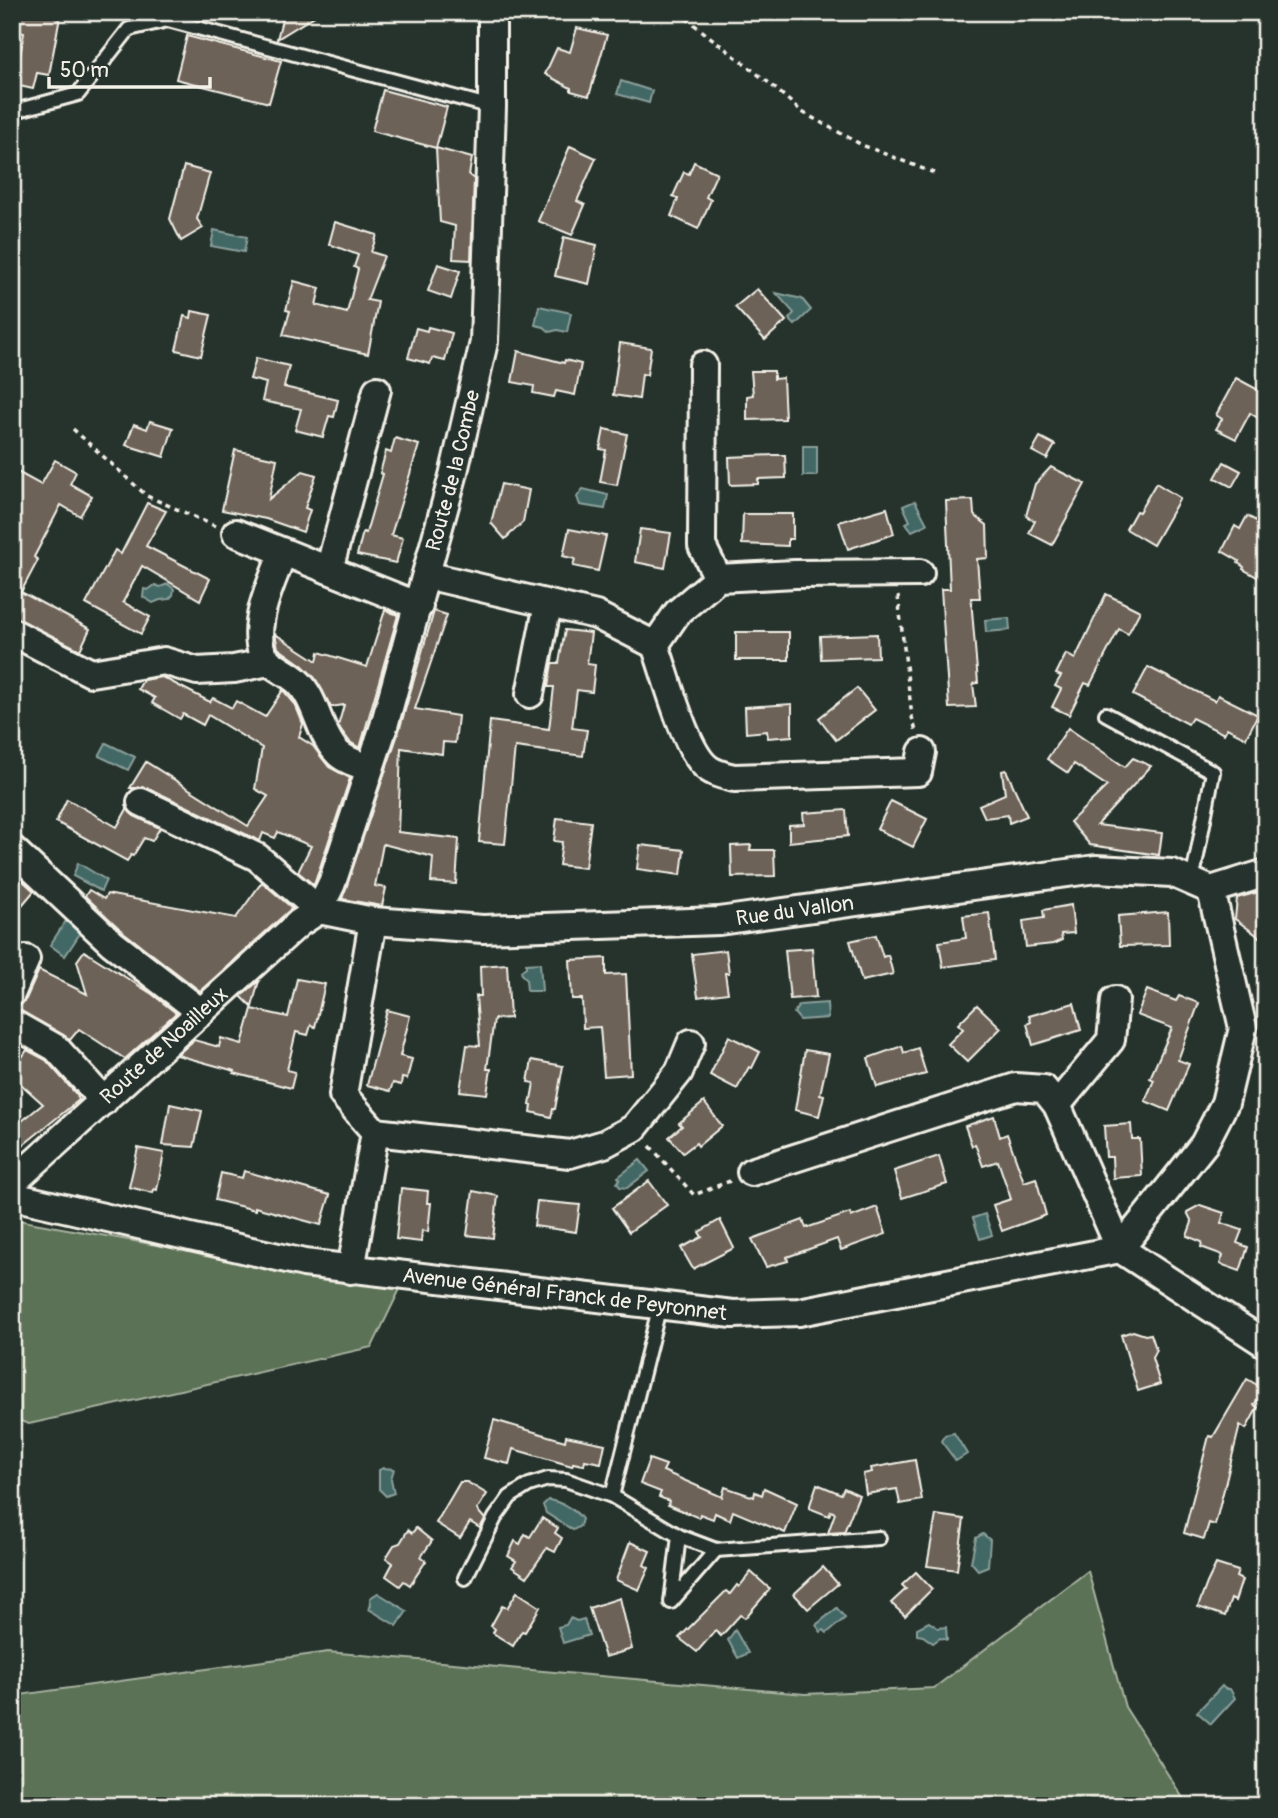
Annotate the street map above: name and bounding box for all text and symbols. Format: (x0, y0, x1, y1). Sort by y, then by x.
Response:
scale bar (49, 46, 210, 90)
text: 50 m (60, 57, 109, 84)
street label: Route de la Combe (420, 387, 487, 554)
street label: Rue du Vallon (734, 890, 855, 933)
street label: Route de Noailleux (95, 981, 234, 1111)
street label: Avenue Général Franck de Peyronnet (401, 1262, 729, 1327)

